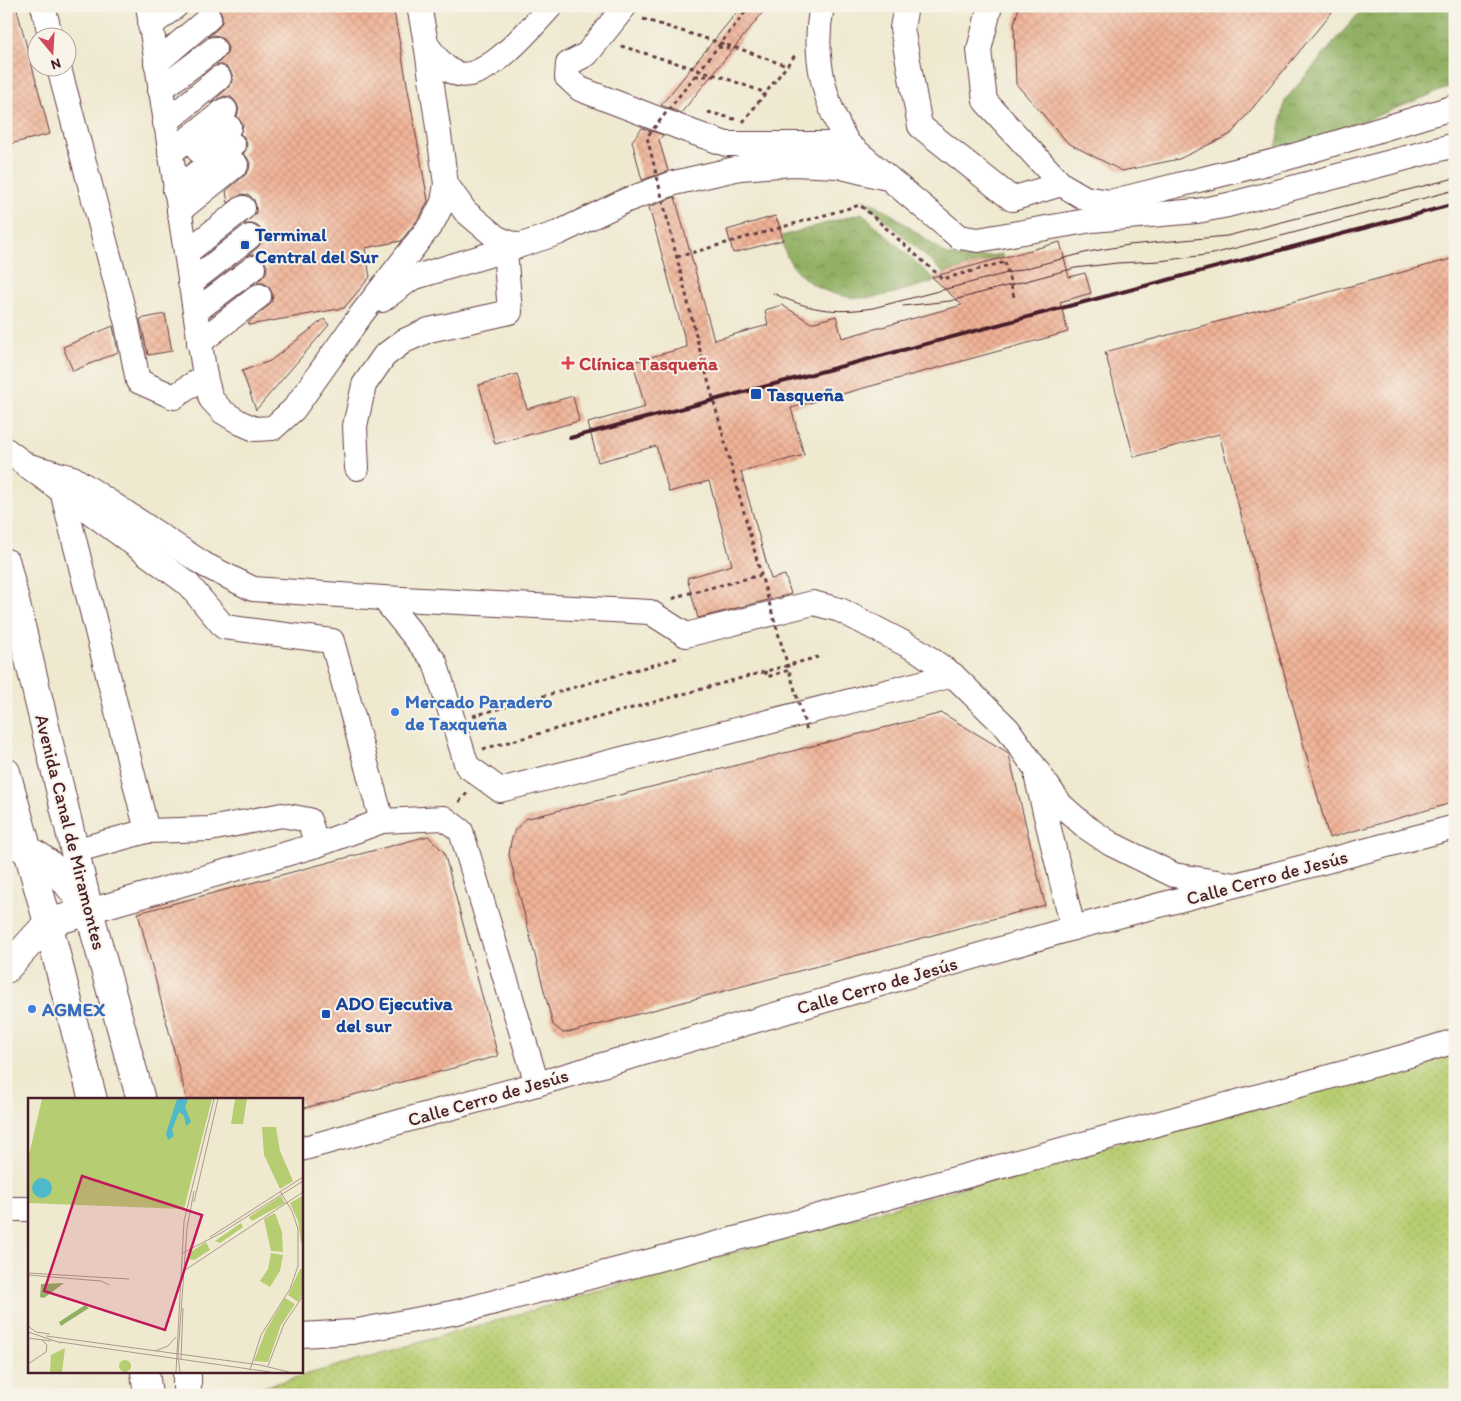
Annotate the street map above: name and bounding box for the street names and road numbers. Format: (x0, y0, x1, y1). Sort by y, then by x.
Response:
street label: Avenida Canal de Miramontes (30, 712, 111, 952)
street label: Calle Cerro de Jesús (1184, 845, 1350, 910)
street label: Calle Cerro de Jesús (794, 952, 960, 1019)
street label: Calle Cerro de Jesús (405, 1064, 571, 1131)

